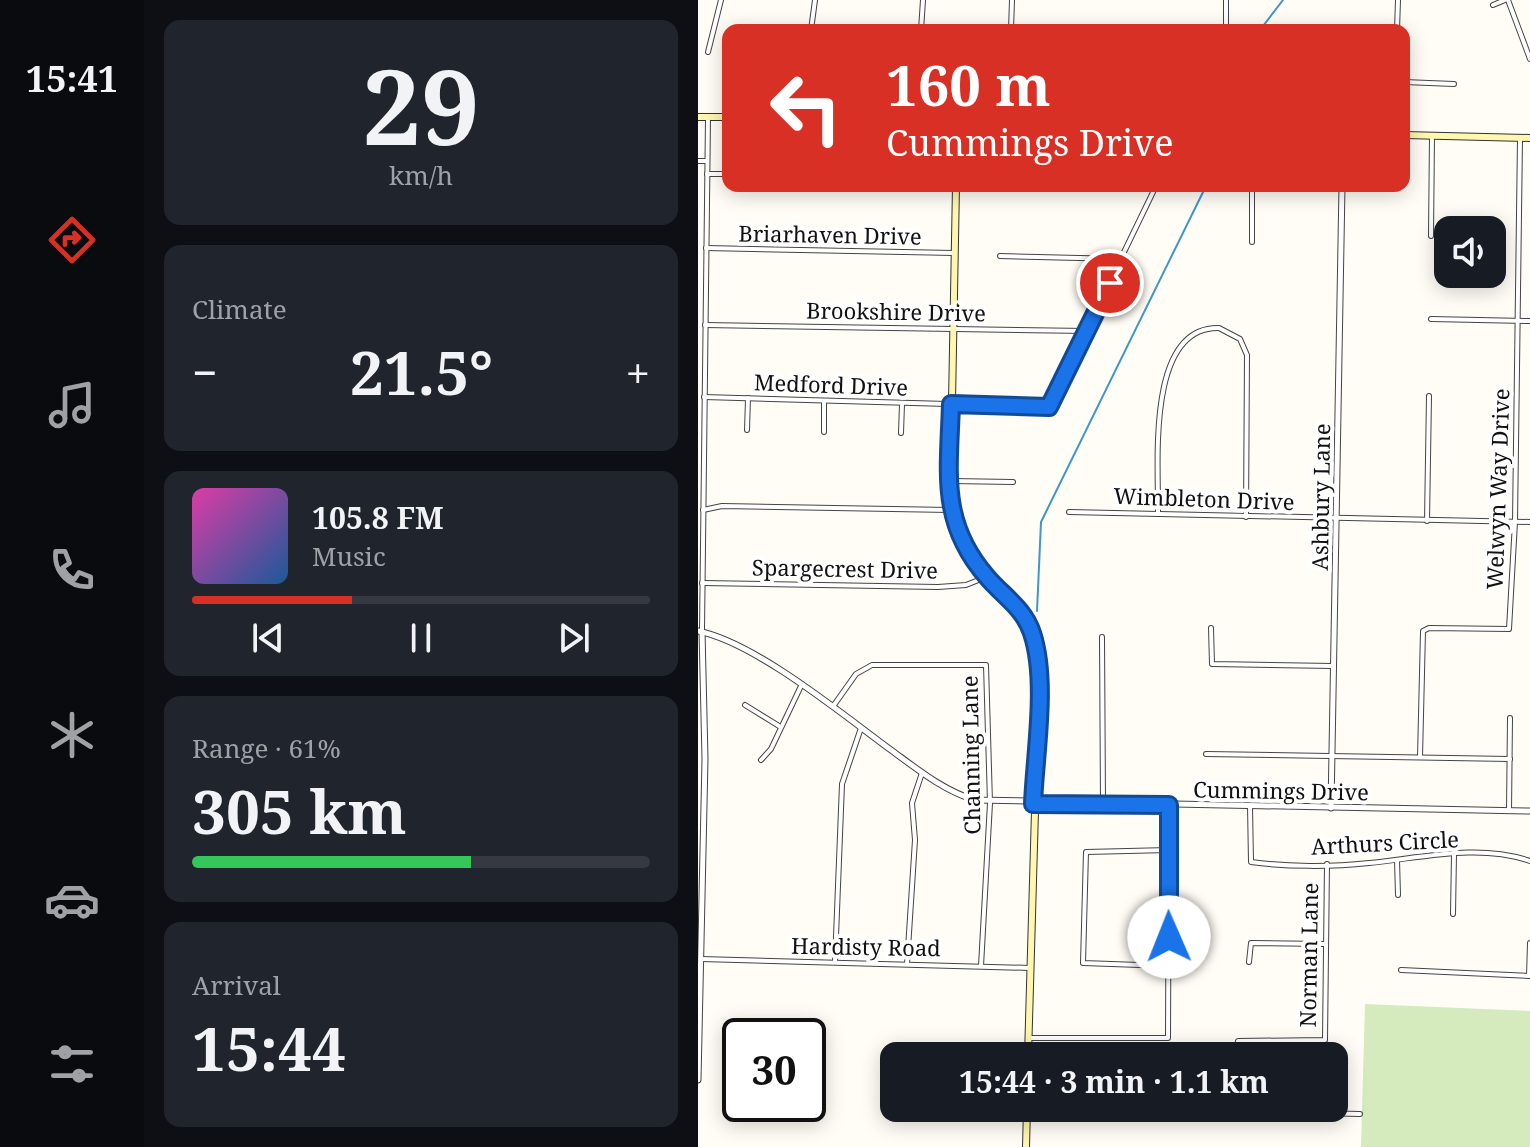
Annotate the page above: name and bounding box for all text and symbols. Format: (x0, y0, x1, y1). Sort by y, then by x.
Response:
text: 29 (362, 34, 480, 175)
text: 160 m (886, 46, 1051, 122)
text: 15:41 (26, 54, 118, 103)
icon: left (754, 56, 858, 160)
text: Cummings Drive (886, 118, 1173, 167)
text: km/h (389, 157, 453, 193)
icon: directions (44, 212, 100, 268)
map controls (1434, 216, 1506, 288)
button: sound (1434, 216, 1506, 288)
street label: Briarhaven Drive (738, 217, 922, 251)
pin (1076, 249, 1144, 317)
icon: arrive (1088, 261, 1132, 305)
text: Climate (192, 291, 287, 327)
street label: Brookshire Drive (806, 294, 986, 328)
text: 21.5° (350, 331, 493, 413)
text: − (192, 342, 217, 402)
text: + (625, 342, 650, 402)
street label: Medford Drive (753, 366, 909, 402)
icon: music (44, 377, 100, 433)
street label: Welwyn Way Drive (1479, 388, 1516, 590)
street label: Ashbury Lane (1304, 423, 1336, 571)
street label: Wimbleton Drive (1113, 480, 1295, 516)
text: 105.8 FM (312, 497, 444, 538)
text: Music (312, 538, 386, 574)
icon: phone (44, 542, 100, 598)
street label: Spargecrest Drive (752, 551, 938, 585)
icon: previous (246, 616, 290, 660)
icon: pause (399, 616, 443, 660)
icon: next (552, 616, 596, 660)
street label: Channing Lane (954, 675, 986, 835)
icon: climate (44, 707, 100, 763)
text: Range · 61% (192, 730, 341, 766)
text: 305 km (192, 770, 407, 852)
street label: Cummings Drive (1193, 773, 1369, 807)
street label: Arthurs Circle (1310, 823, 1460, 861)
icon: car (44, 872, 100, 928)
street label: Norman Lane (1292, 882, 1324, 1028)
position arrow (1127, 895, 1211, 979)
street label: Hardisty Road (791, 930, 942, 962)
text: Arrival (192, 967, 281, 1003)
text: 15:44 (192, 1007, 346, 1089)
speed limit sign: 30 (722, 1018, 826, 1122)
icon: filters (44, 1036, 100, 1092)
text: 15:44 · 3 min · 1.1 km (959, 1061, 1269, 1102)

